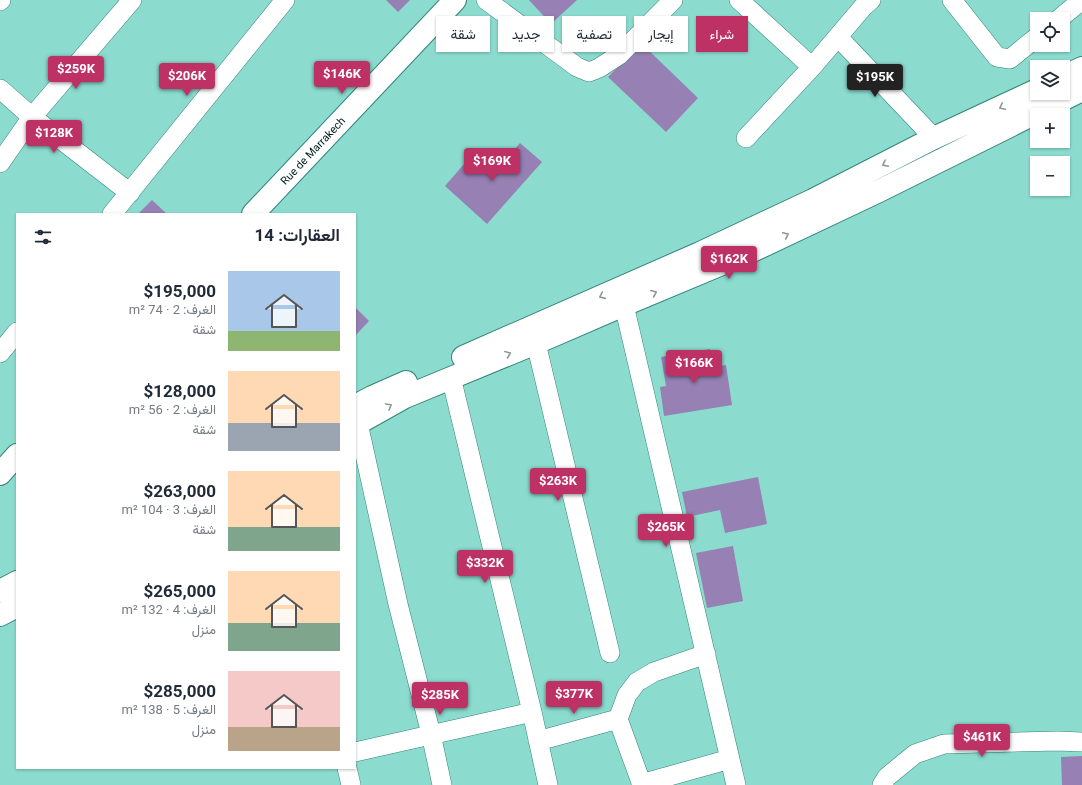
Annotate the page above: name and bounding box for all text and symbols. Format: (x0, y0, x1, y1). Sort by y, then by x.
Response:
map controls (1030, 12, 1070, 196)
button: locate (1030, 12, 1070, 52)
chip: شقة (436, 16, 490, 52)
chip: جديد (498, 16, 554, 52)
chip: تصفية (562, 16, 626, 52)
chip: إيجار (634, 16, 688, 52)
chip: شراء (696, 16, 748, 52)
pin: $259K (48, 56, 104, 90)
button: layers (1030, 60, 1070, 100)
text: $259K (57, 61, 95, 76)
pin: $146K (314, 61, 370, 95)
pin: $206K (159, 63, 215, 97)
pin: $195K (847, 64, 903, 98)
text: $146K (323, 66, 361, 81)
text: $206K (168, 68, 206, 83)
text: $195K (856, 69, 894, 84)
one-way arrow (998, 102, 1006, 110)
button: + (1030, 108, 1070, 148)
street label: Rue de Marrakech (278, 115, 348, 188)
pin: $128K (26, 120, 82, 154)
text: $128K (35, 125, 73, 140)
pin: $169K (464, 148, 520, 182)
text: $169K (473, 153, 511, 168)
button: − (1030, 156, 1070, 196)
one-way arrow (882, 159, 889, 166)
text: العقارات: 14 (254, 225, 340, 245)
icon: filters (32, 226, 54, 248)
one-way arrow (781, 232, 789, 240)
pin: $162K (701, 246, 757, 280)
text: $162K (710, 251, 748, 266)
text: $195,000 (144, 281, 216, 301)
icon: home (260, 287, 308, 335)
one-way arrow (650, 289, 657, 297)
one-way arrow (599, 291, 607, 299)
text: الغرف: 2 · 74 m² (129, 302, 216, 317)
text: شقة (193, 322, 216, 337)
pin: $166K (666, 350, 722, 384)
one-way arrow (505, 351, 512, 359)
text: $166K (675, 355, 713, 370)
text: $128,000 (144, 381, 216, 401)
icon: home (260, 387, 308, 435)
text: الغرف: 2 · 56 m² (129, 402, 216, 417)
one-way arrow (385, 403, 392, 410)
text: شقة (193, 422, 216, 437)
pin: $263K (530, 468, 586, 502)
text: $263K (539, 473, 577, 488)
text: $263,000 (144, 481, 216, 501)
icon: home (260, 487, 308, 535)
text: الغرف: 3 · 104 m² (122, 502, 216, 517)
pin: $265K (638, 514, 694, 548)
text: $265K (647, 519, 685, 534)
text: شقة (193, 522, 216, 537)
pin: $332K (457, 550, 513, 584)
text: $332K (466, 555, 504, 570)
text: $265,000 (144, 581, 216, 601)
icon: home (260, 587, 308, 635)
text: الغرف: 4 · 132 m² (122, 602, 216, 617)
text: منزل (192, 622, 216, 637)
text: $285,000 (144, 681, 216, 701)
pin: $377K (546, 681, 602, 715)
pin: $285K (412, 682, 468, 716)
text: $377K (555, 686, 593, 701)
icon: home (260, 687, 308, 735)
text: $285K (421, 687, 459, 702)
text: الغرف: 5 · 138 m² (122, 702, 216, 717)
text: منزل (192, 722, 216, 737)
pin: $461K (954, 724, 1010, 758)
text: $461K (963, 729, 1001, 744)

